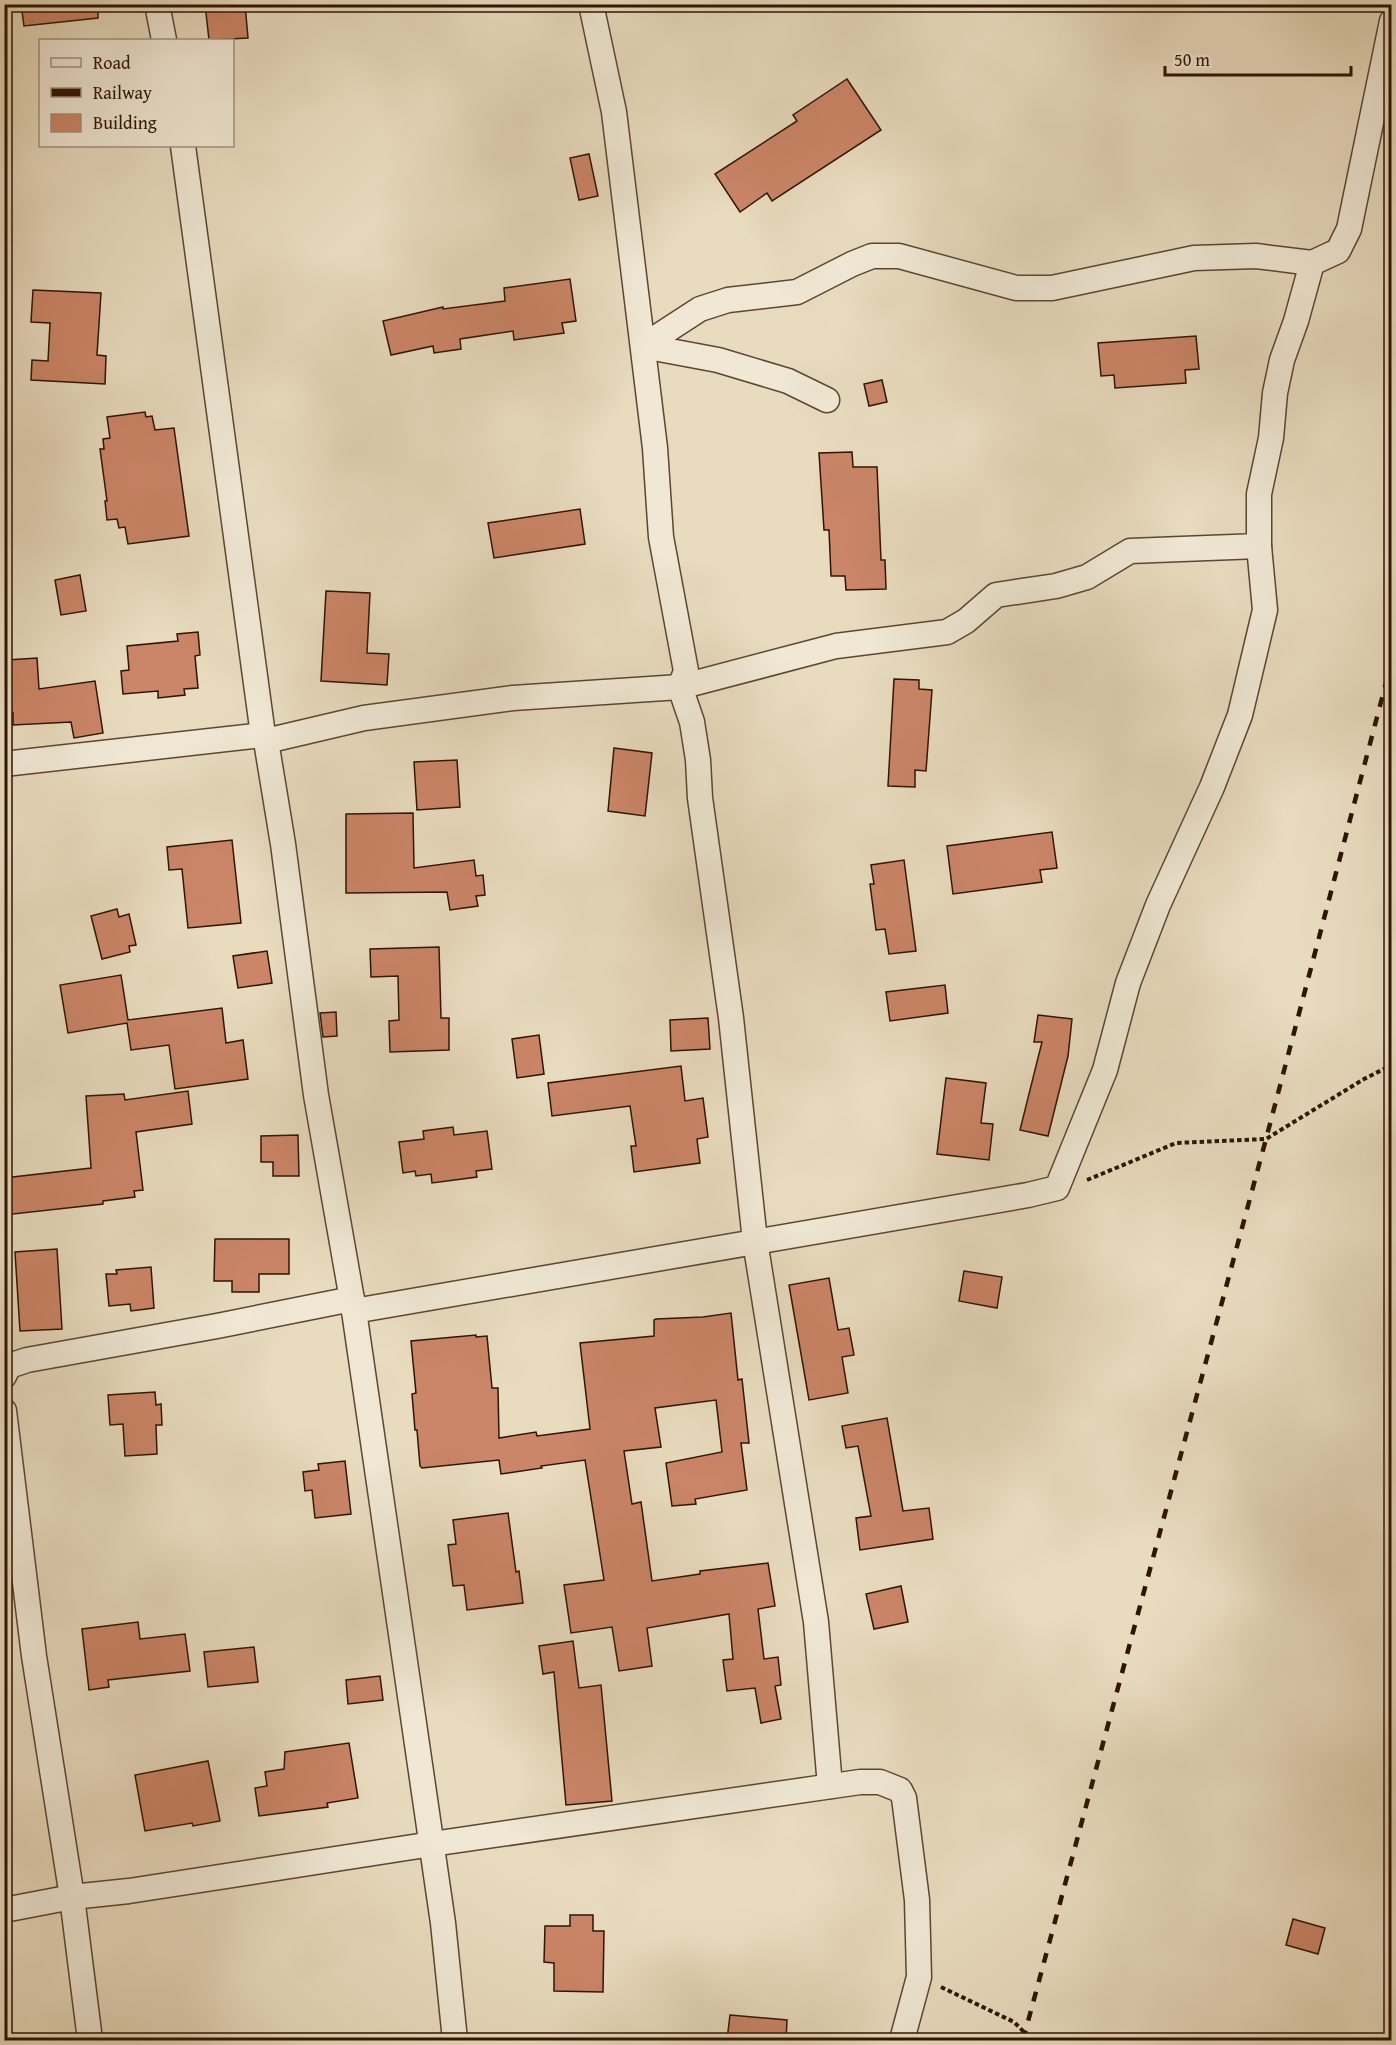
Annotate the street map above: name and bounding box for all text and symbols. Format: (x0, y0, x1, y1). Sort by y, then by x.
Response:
legend (39, 39, 234, 147)
scale bar (1165, 39, 1351, 77)
text: 50 m (1174, 46, 1210, 73)
text: Road (93, 49, 131, 76)
text: Railway (93, 79, 152, 106)
text: Building (93, 109, 157, 136)

